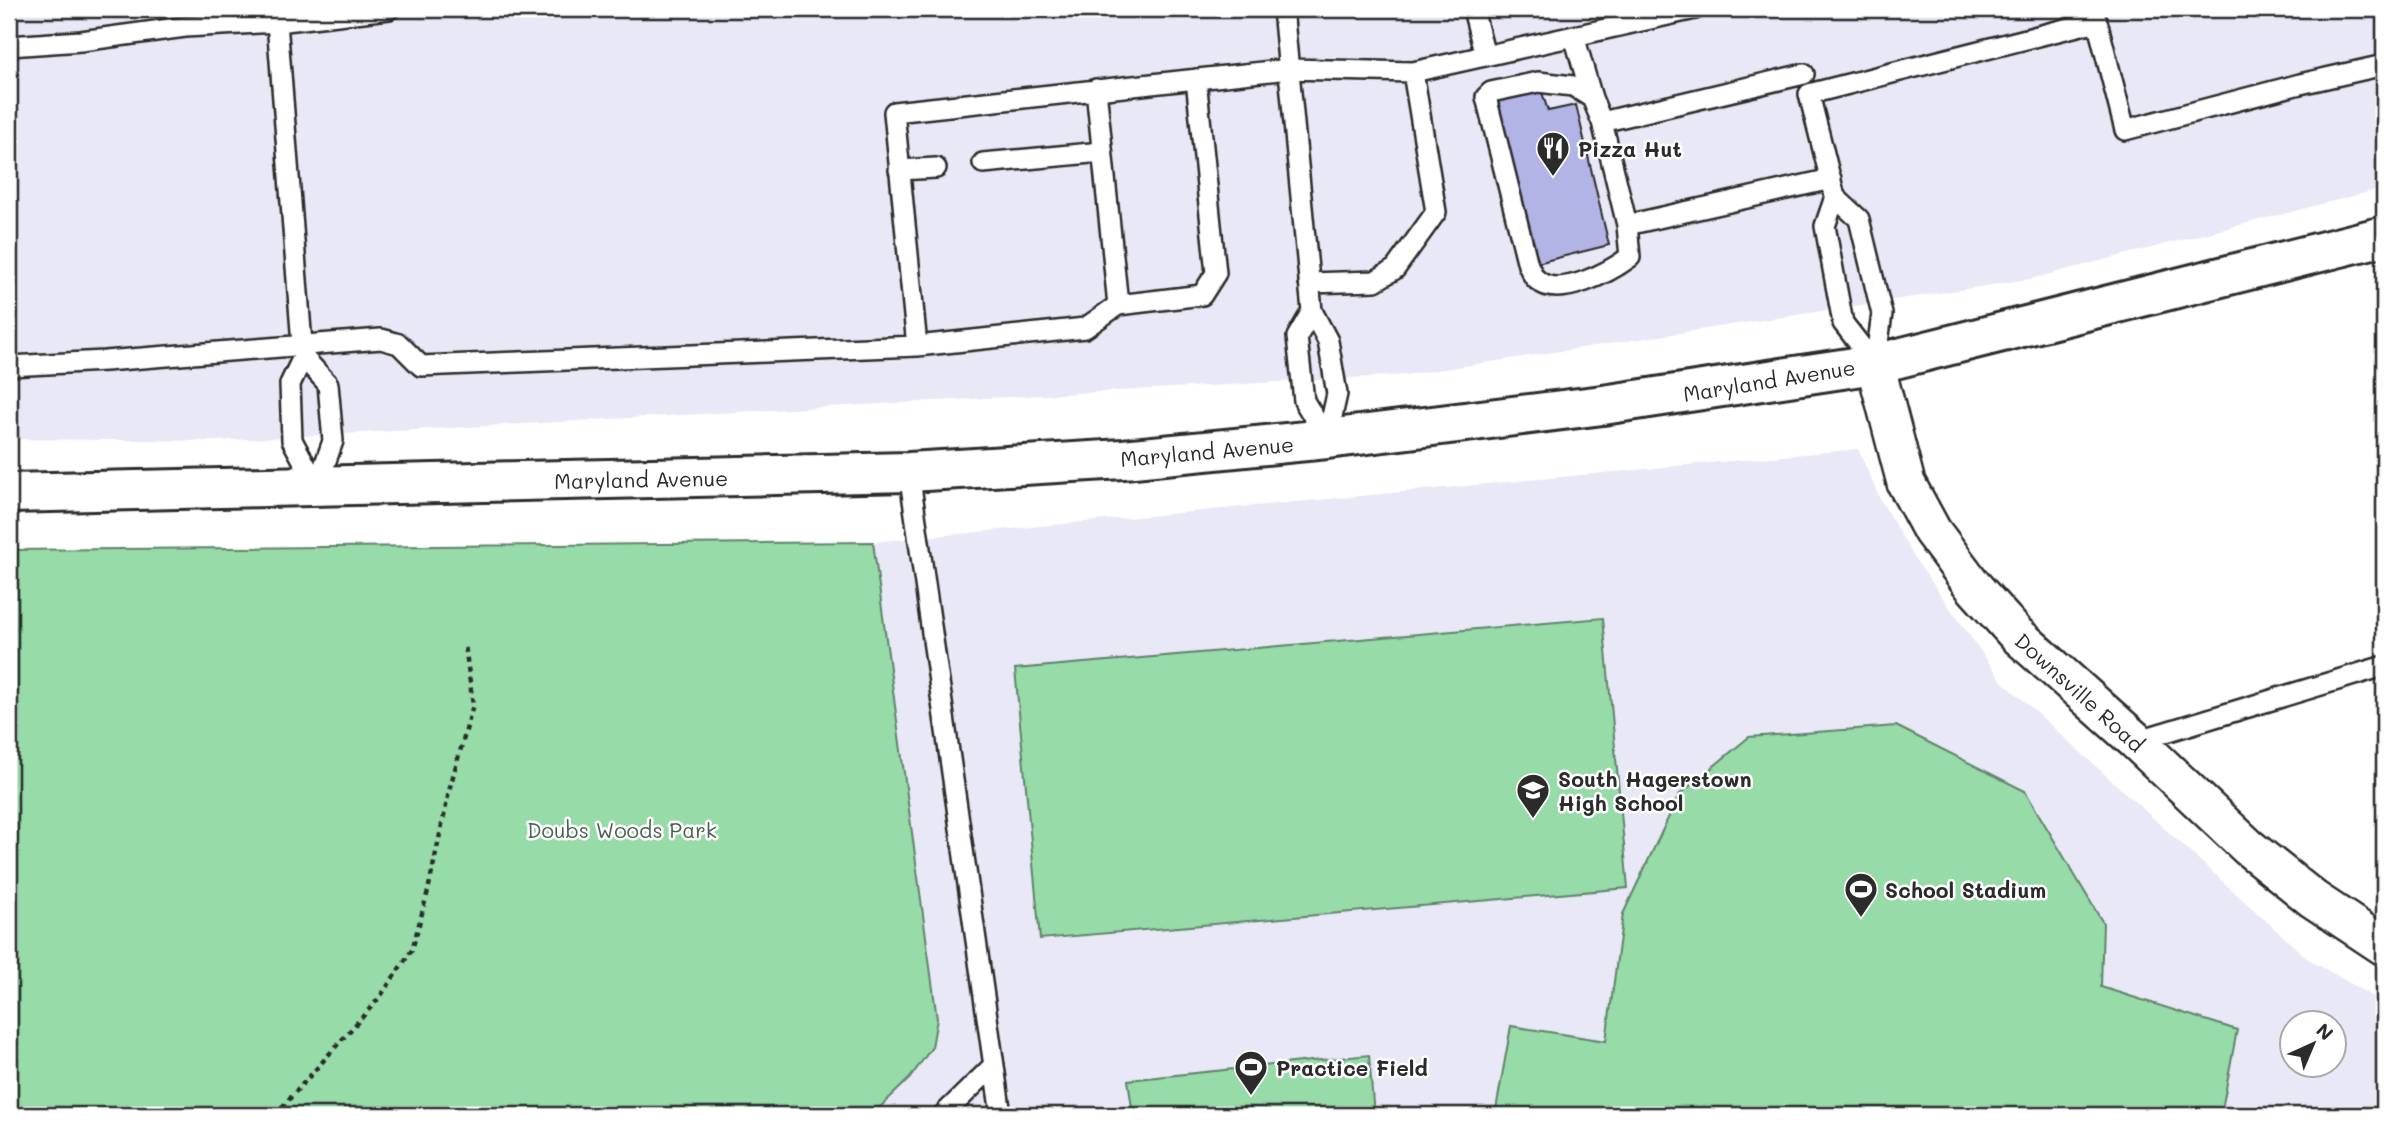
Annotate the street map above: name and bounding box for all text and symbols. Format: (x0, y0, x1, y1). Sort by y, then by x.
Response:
restaurant icon: Pizza Hut (1534, 129, 1572, 178)
place label: Pizza Hut (1578, 135, 1682, 162)
street label: Maryland Avenue (1681, 353, 1857, 407)
street label: Maryland Avenue (1119, 430, 1295, 472)
street label: Maryland Avenue (554, 464, 728, 494)
street label: Downsville Road (2010, 627, 2150, 757)
place label: South Hagerstown High School (1558, 765, 1752, 816)
school or university icon: South Hagerstown High School (1514, 771, 1552, 820)
park label: Doubs Woods Park (527, 816, 717, 843)
sports icon: School Stadium (1842, 870, 1880, 919)
place label: School Stadium (1885, 876, 2046, 903)
north arrow (2278, 1009, 2348, 1078)
text: N (2311, 1017, 2339, 1045)
sports icon: Practice Field (1232, 1048, 1270, 1097)
place label: Practice Field (1276, 1054, 1428, 1081)

